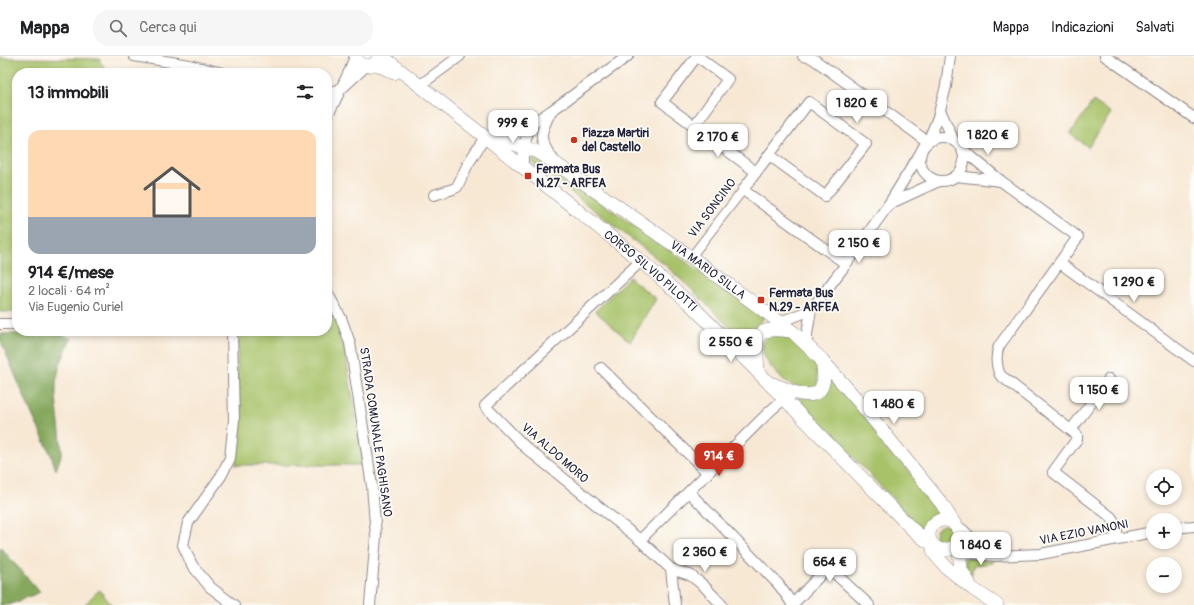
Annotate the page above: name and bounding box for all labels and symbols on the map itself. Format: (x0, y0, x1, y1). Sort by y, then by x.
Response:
pin: 1 820 € (820, 90, 894, 124)
pin: 999 € (485, 110, 541, 144)
pin: 1 820 € (951, 122, 1025, 156)
pin: 2 170 € (681, 124, 755, 158)
place label: Piazza Martiri del Castello (582, 126, 649, 155)
marker: Piazza Martiri del Castello (569, 135, 579, 145)
place label: Fermata Bus N.27 - ARFEA (536, 162, 606, 191)
marker: Fermata Bus N.27 - ARFEA (523, 171, 533, 181)
street label: VIA SONCINO (685, 175, 740, 241)
street label: CORSO SILVIO PILOTTI (601, 227, 700, 315)
pin: 2 150 € (822, 230, 896, 264)
street label: VIA MARIO SILLA (667, 238, 749, 303)
pin: 1 290 € (1097, 269, 1171, 303)
place label: Fermata Bus N.29 - ARFEA (769, 286, 839, 315)
marker: Fermata Bus N.29 - ARFEA (756, 295, 766, 305)
pin: 2 550 € (694, 329, 768, 363)
street label: STRADA COMUNALE PAGHISANO (356, 346, 395, 518)
pin: 1 150 € (1062, 377, 1136, 411)
pin: 1 480 € (857, 391, 931, 425)
street label: VIA ALDO MORO (518, 420, 592, 487)
pin: 914 € (691, 443, 747, 477)
street label: VIA EZIO VANONI (1038, 517, 1130, 548)
pin: 1 840 € (944, 532, 1018, 566)
pin: 2 360 € (668, 539, 742, 573)
pin: 664 € (802, 549, 858, 583)

